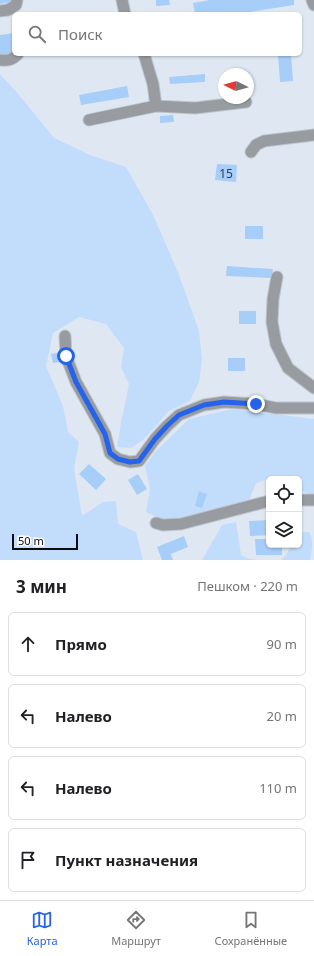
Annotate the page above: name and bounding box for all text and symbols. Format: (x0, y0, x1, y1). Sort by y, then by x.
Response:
search box (12, 12, 302, 56)
icon: search (26, 23, 48, 45)
text: Поиск (58, 24, 103, 44)
north arrow (218, 68, 254, 104)
house number: 15 (219, 165, 233, 182)
route start (57, 347, 75, 365)
route end (247, 395, 265, 413)
map controls (266, 476, 302, 548)
button: locate (266, 476, 302, 512)
button: layers (266, 512, 302, 548)
scale bar (12, 532, 78, 551)
text: 50 m (18, 533, 44, 548)
text: 3 мин (16, 575, 67, 598)
text: Пешком · 220 m (197, 577, 298, 595)
icon: ahead (17, 633, 39, 655)
text: Прямо (55, 634, 107, 654)
text: 90 m (267, 635, 297, 653)
icon: left (17, 705, 39, 727)
text: Налево (55, 706, 112, 726)
text: 20 m (267, 707, 297, 725)
icon: left (17, 777, 39, 799)
text: Налево (55, 778, 112, 798)
text: 110 m (259, 779, 297, 797)
icon: arrive (17, 849, 39, 871)
text: Пункт назначения (55, 850, 198, 870)
tab: Карта (27, 909, 58, 948)
tab: Маршрут (111, 909, 161, 948)
tab: Сохранённые (215, 909, 287, 948)

